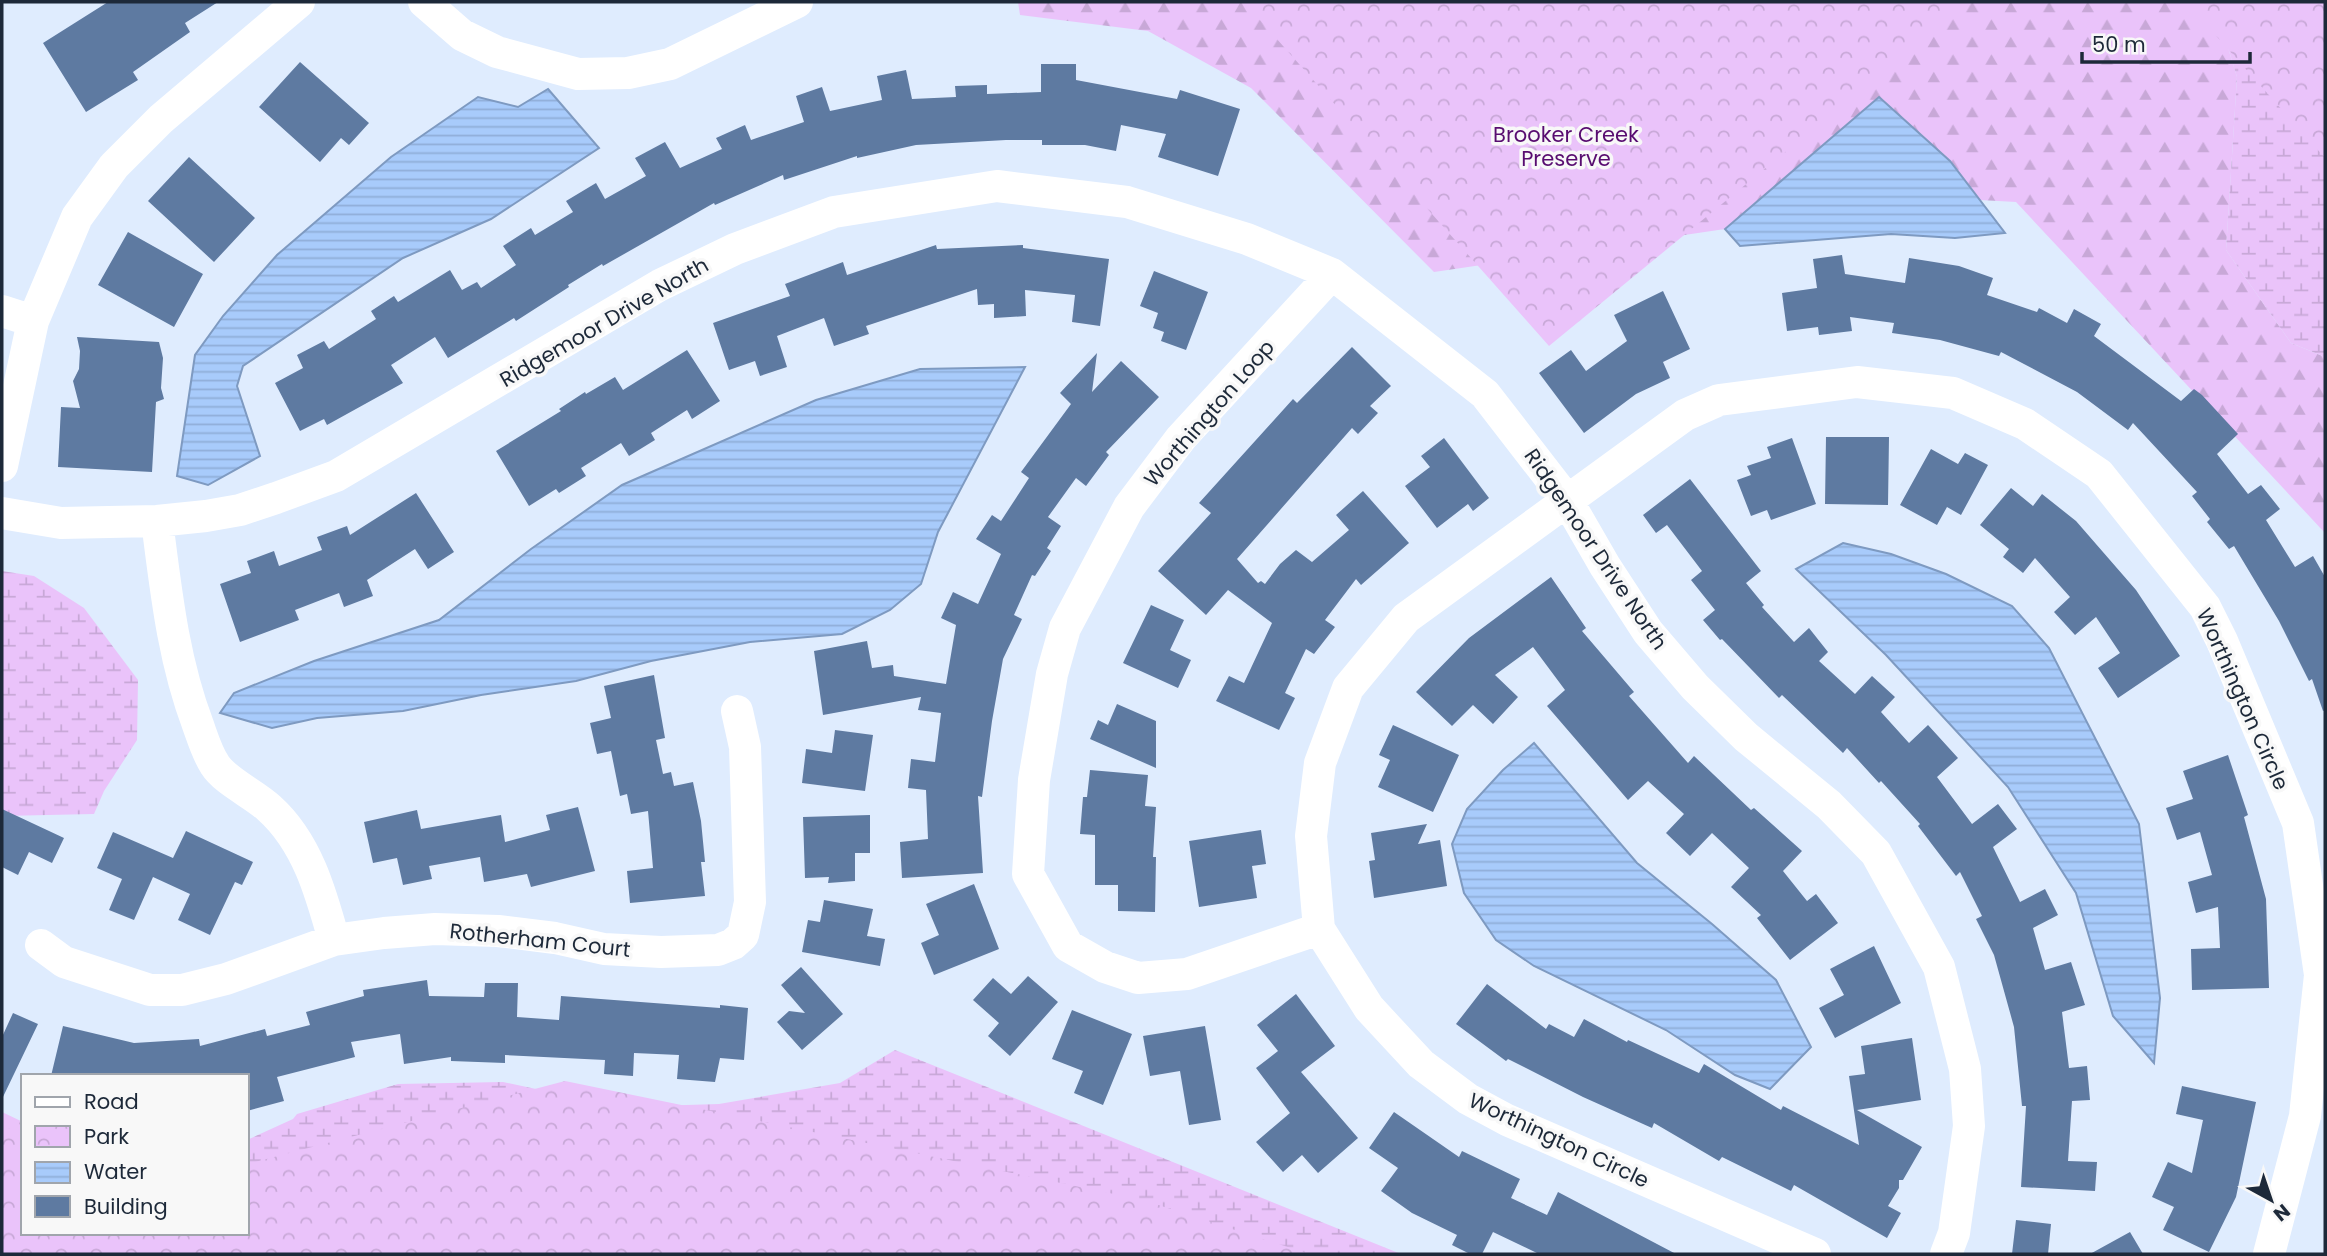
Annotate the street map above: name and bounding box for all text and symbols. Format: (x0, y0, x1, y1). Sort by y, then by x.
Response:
scale bar (2082, 21, 2250, 65)
text: 50 m (2092, 30, 2146, 59)
park label: Brooker Creek Preserve (1493, 120, 1639, 173)
street label: Ridgemoor Drive North (494, 250, 714, 394)
street label: Worthington Loop (1137, 333, 1281, 493)
street label: Ridgemoor Drive North (1518, 443, 1674, 655)
street label: Worthington Circle (2190, 604, 2296, 794)
street label: Rotherham Court (448, 916, 632, 964)
legend (21, 1074, 248, 1235)
street label: Worthington Circle (1464, 1085, 1654, 1195)
text: Road (84, 1087, 139, 1116)
text: Park (84, 1122, 129, 1151)
text: Water (84, 1157, 147, 1186)
north arrow (2236, 1165, 2306, 1235)
text: Building (84, 1192, 168, 1221)
text: N (2267, 1198, 2296, 1228)

